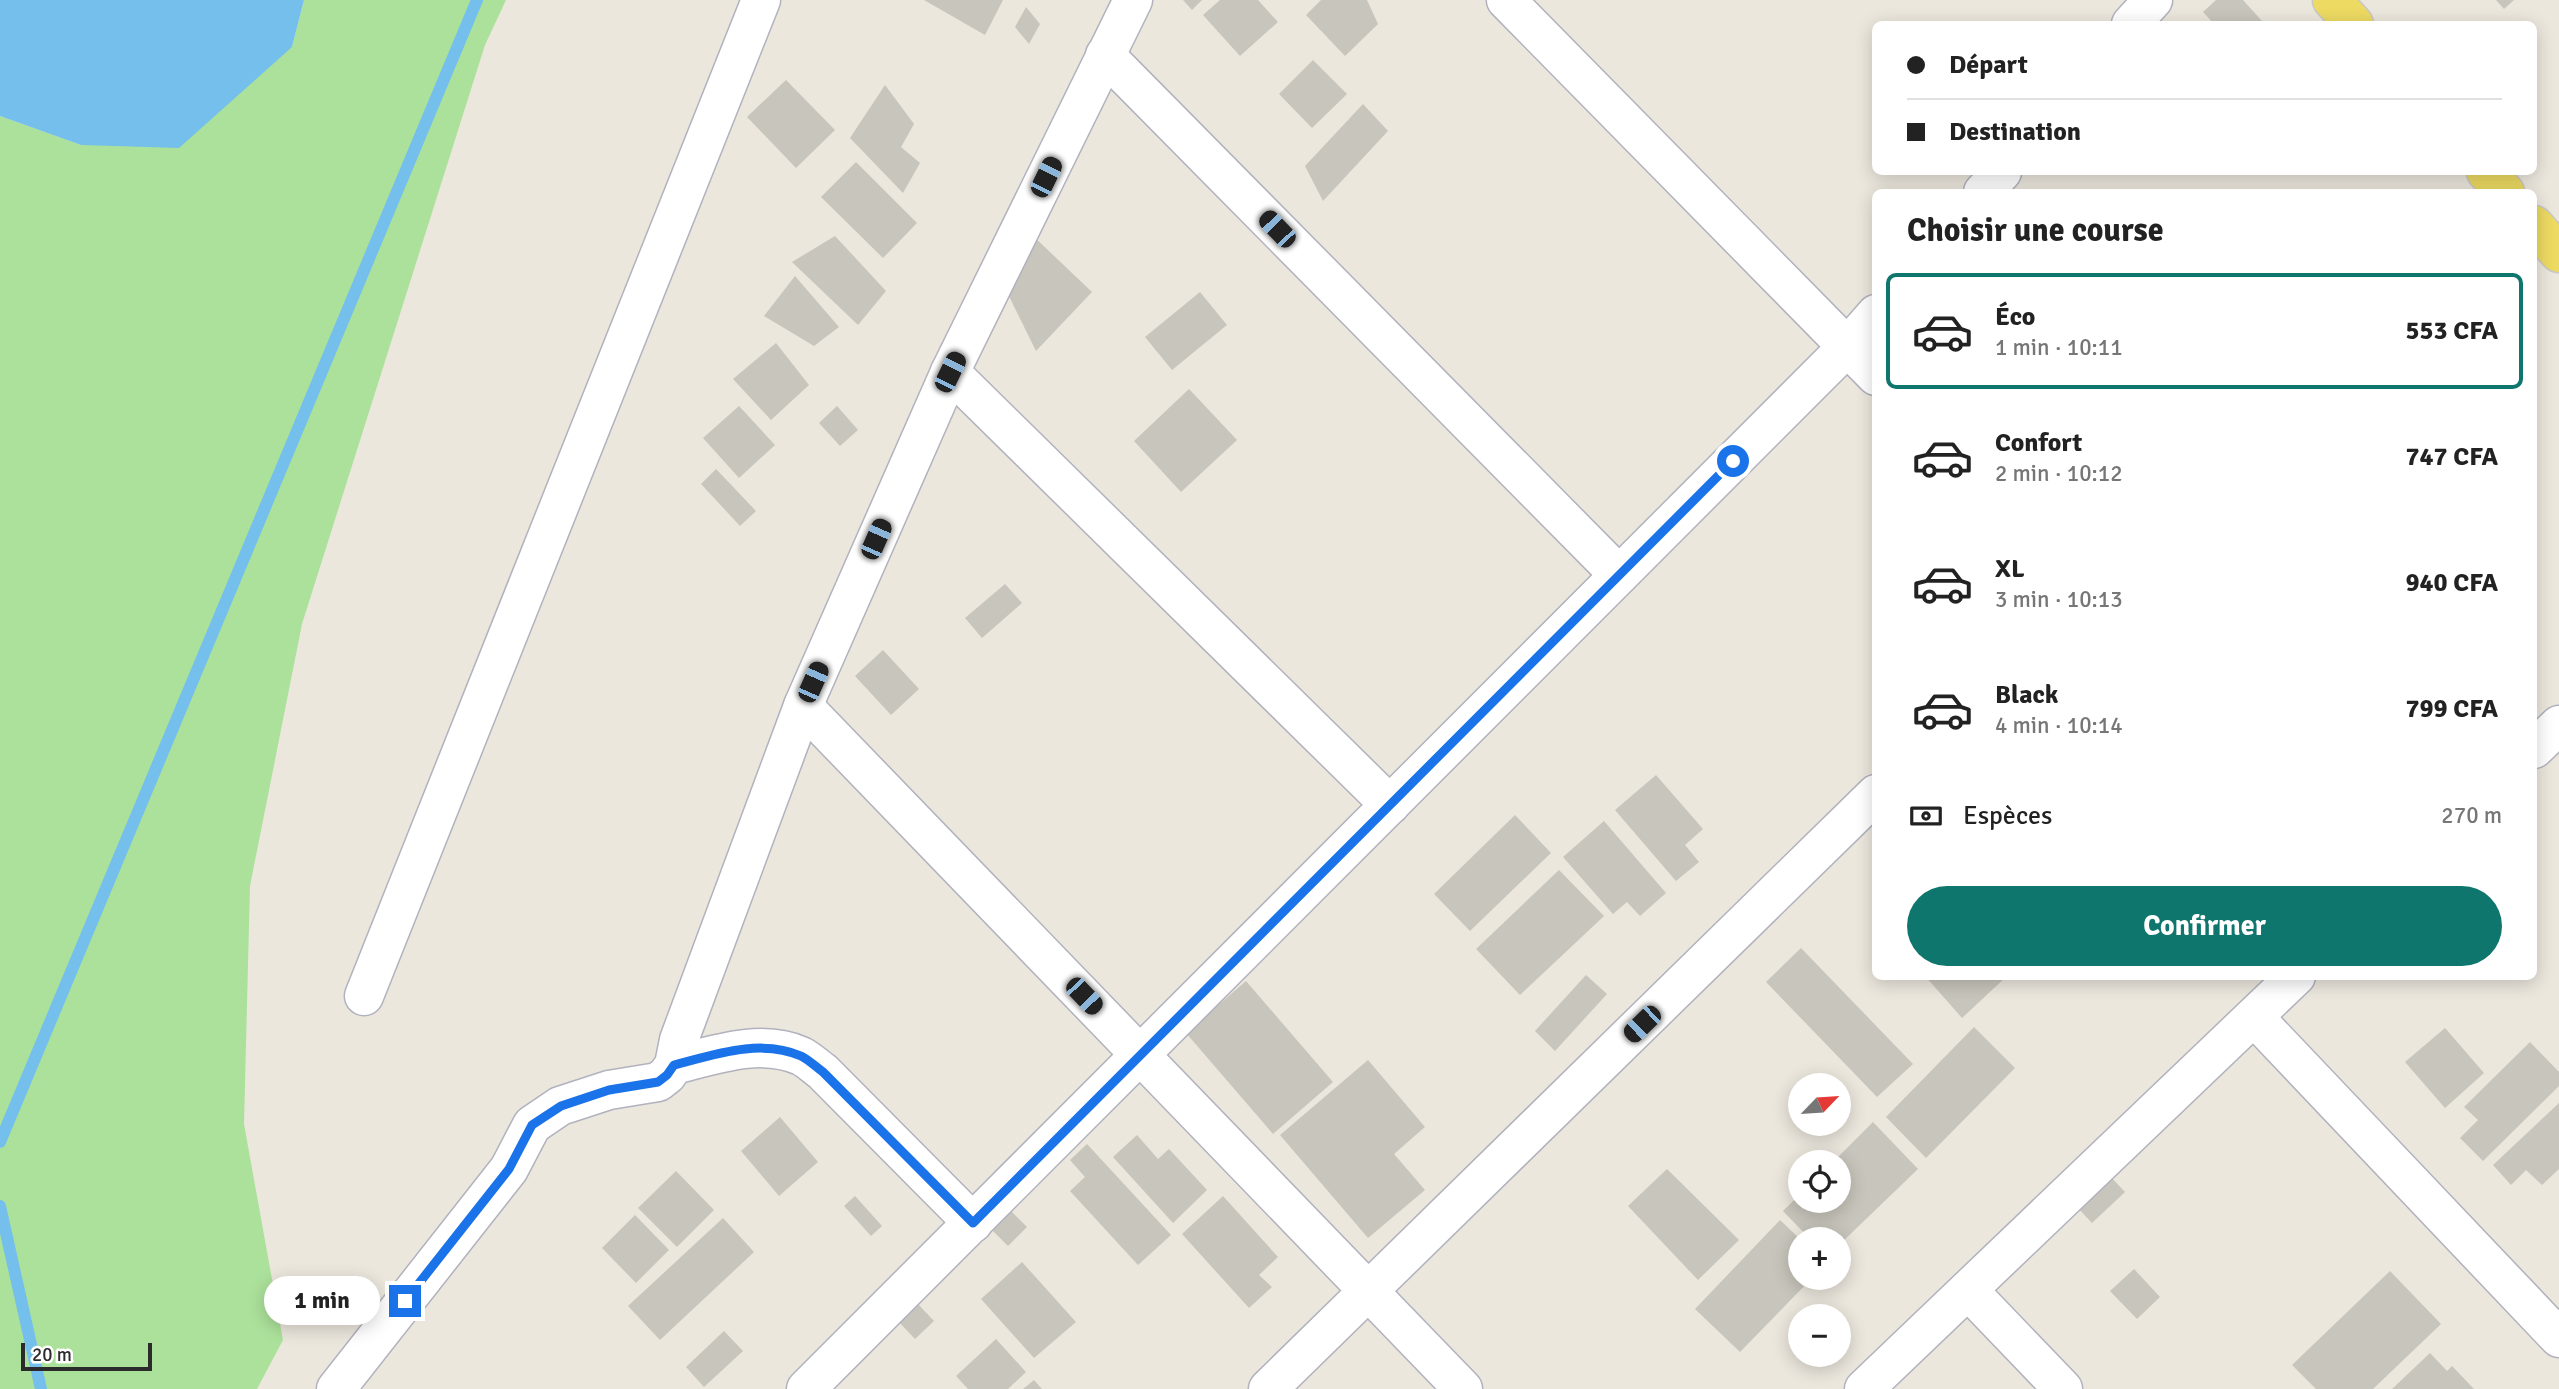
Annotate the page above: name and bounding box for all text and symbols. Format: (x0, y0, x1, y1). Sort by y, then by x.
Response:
text: Départ (1949, 49, 2028, 81)
text: Destination (1949, 116, 2081, 148)
car (1028, 154, 1065, 200)
car (1255, 207, 1300, 251)
text: Choisir une course (1907, 211, 2164, 250)
icon: car (1911, 300, 1974, 363)
text: Éco (1995, 301, 2035, 333)
text: 553 CFA (2406, 315, 2498, 347)
text: 1 min · 10:11 (1995, 333, 2123, 362)
car (932, 349, 969, 395)
icon: car (1911, 426, 1974, 489)
text: Confort (1995, 427, 2082, 459)
text: 747 CFA (2406, 441, 2498, 473)
route start (1717, 445, 1749, 477)
text: 2 min · 10:12 (1995, 459, 2123, 488)
car (858, 516, 895, 562)
icon: car (1911, 552, 1974, 615)
text: XL (1995, 553, 2025, 585)
text: 940 CFA (2406, 567, 2498, 599)
text: 3 min · 10:13 (1995, 585, 2123, 614)
car (795, 659, 832, 705)
icon: car (1911, 678, 1974, 741)
text: Black (1995, 679, 2058, 711)
text: 799 CFA (2406, 693, 2498, 725)
text: 4 min · 10:14 (1995, 711, 2123, 740)
icon: cash (1907, 797, 1945, 835)
text: Espèces (1963, 800, 2052, 832)
text: 270 m (2441, 801, 2502, 830)
button: Confirmer (1907, 886, 2502, 966)
car (1062, 974, 1107, 1018)
car (1620, 1002, 1665, 1046)
north arrow (1788, 1073, 1852, 1136)
map controls (1788, 1073, 1851, 1367)
button: locate (1788, 1150, 1851, 1213)
button: + (1788, 1227, 1851, 1290)
callout: 1 min (265, 1276, 380, 1326)
route end (389, 1285, 421, 1317)
text: 1 min (294, 1286, 350, 1315)
button: − (1788, 1304, 1851, 1367)
scale bar (21, 1340, 152, 1372)
text: 20 m (32, 1343, 72, 1367)

